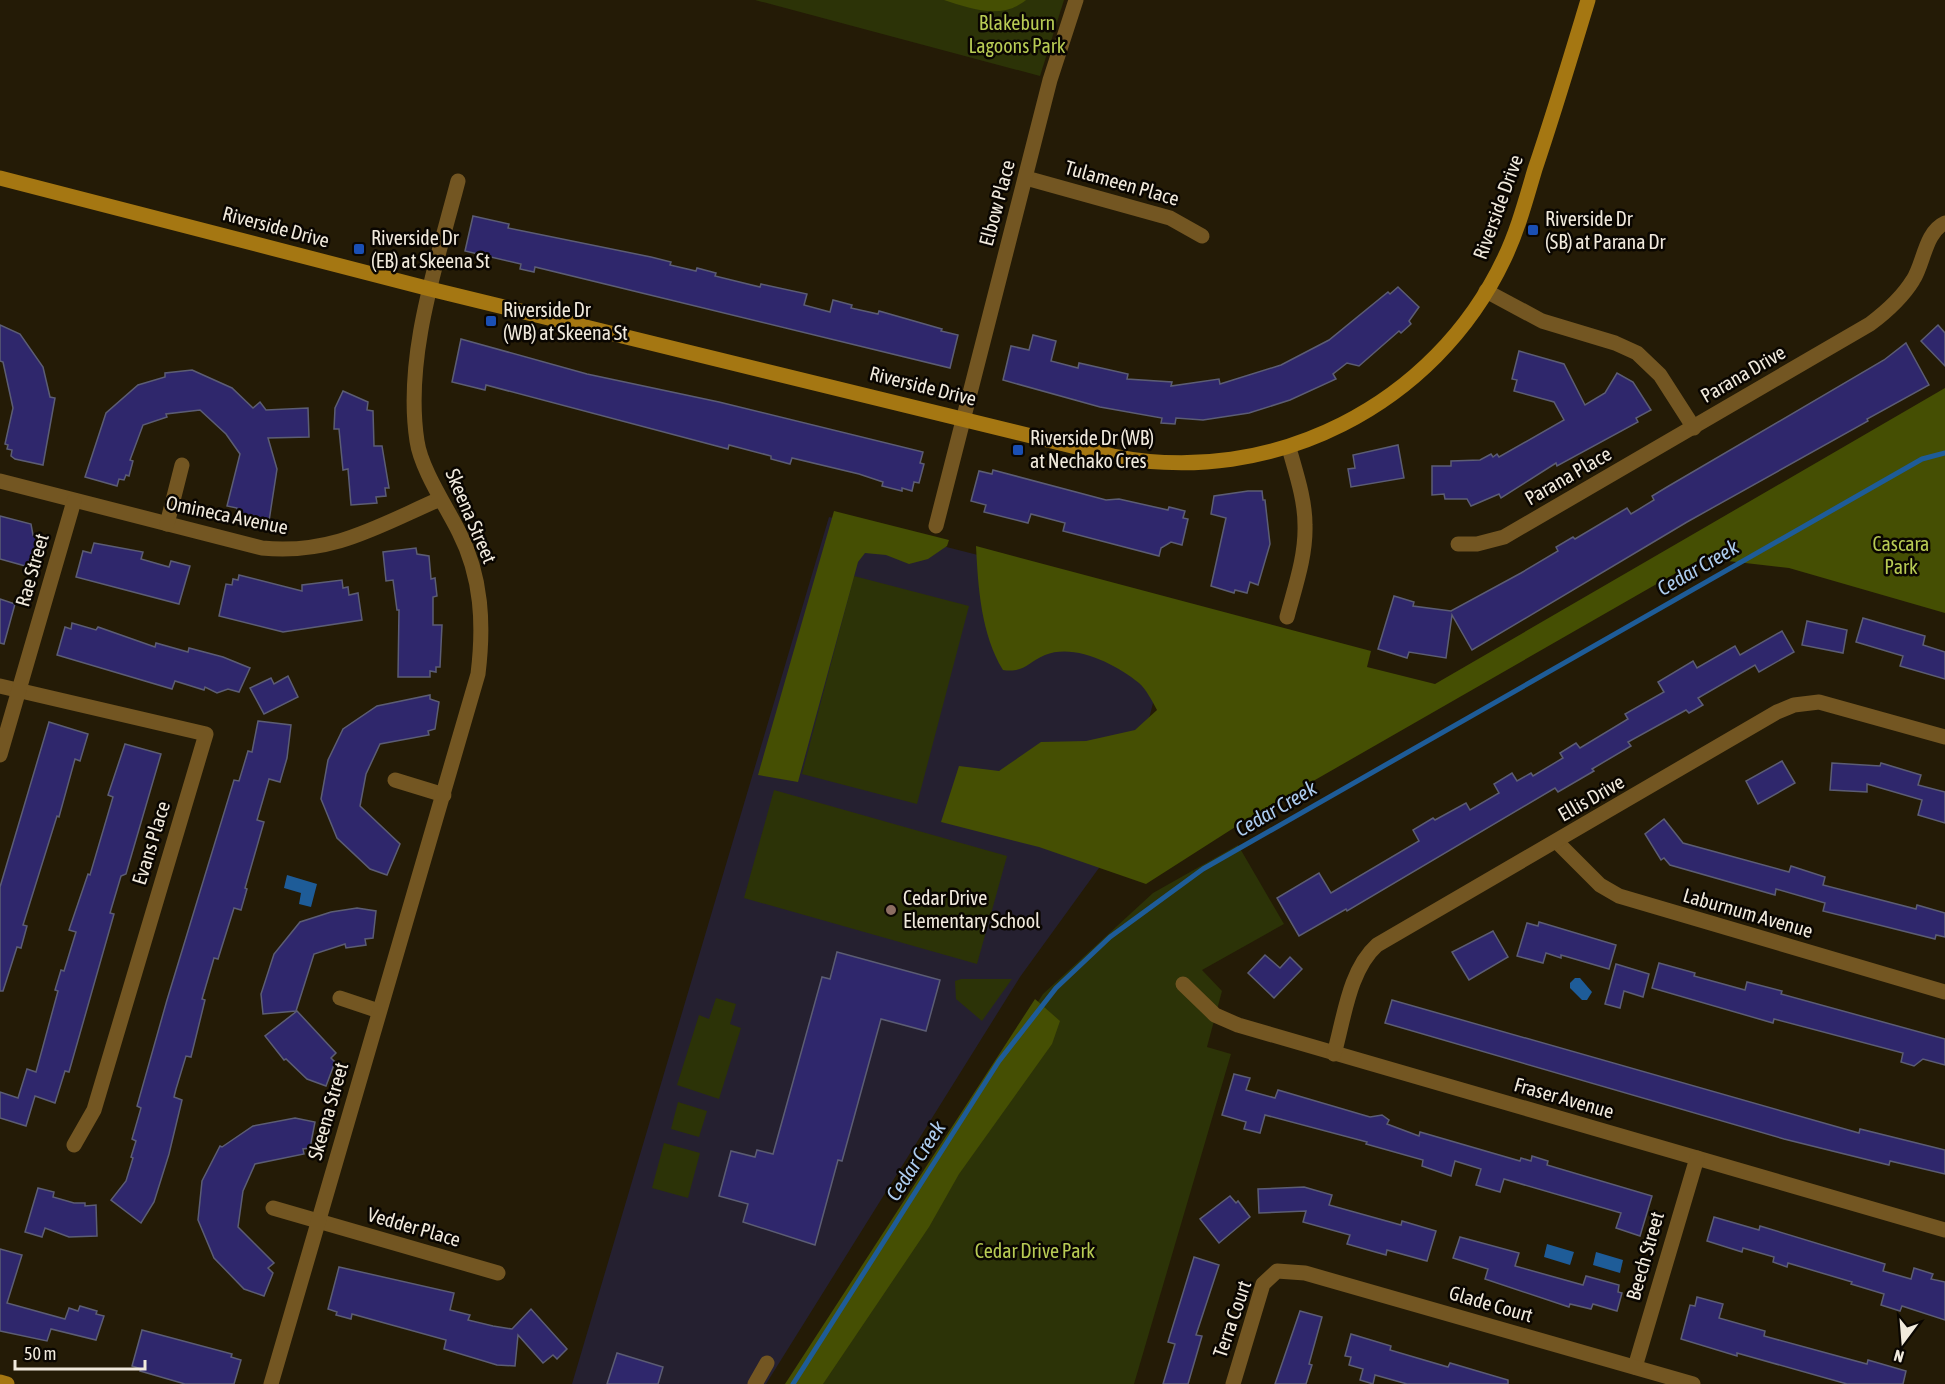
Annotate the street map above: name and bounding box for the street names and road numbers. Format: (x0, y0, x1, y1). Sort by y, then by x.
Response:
street label: Riverside Drive (1468, 151, 1527, 262)
street label: Tulameen Place (1062, 155, 1182, 210)
street label: Elbow Place (974, 157, 1019, 248)
street label: Riverside Drive (220, 201, 332, 252)
street label: Parana Drive (1696, 340, 1789, 407)
street label: Riverside Drive (867, 361, 979, 410)
street label: Parana Place (1520, 442, 1615, 510)
street label: Skeena Street (441, 465, 502, 567)
street label: Omineca Avenue (164, 490, 290, 539)
street label: Rae Street (10, 530, 53, 609)
street label: Ellis Drive (1554, 770, 1628, 826)
street label: Evans Place (127, 798, 174, 887)
street label: Laburnum Avenue (1681, 883, 1816, 942)
street label: Skeena Street (303, 1059, 352, 1162)
street label: Fraser Avenue (1512, 1072, 1617, 1123)
street label: Vedder Place (365, 1202, 463, 1251)
street label: Beech Street (1621, 1209, 1668, 1303)
street label: Terra Court (1208, 1277, 1255, 1360)
street label: Glade Court (1447, 1281, 1536, 1326)

